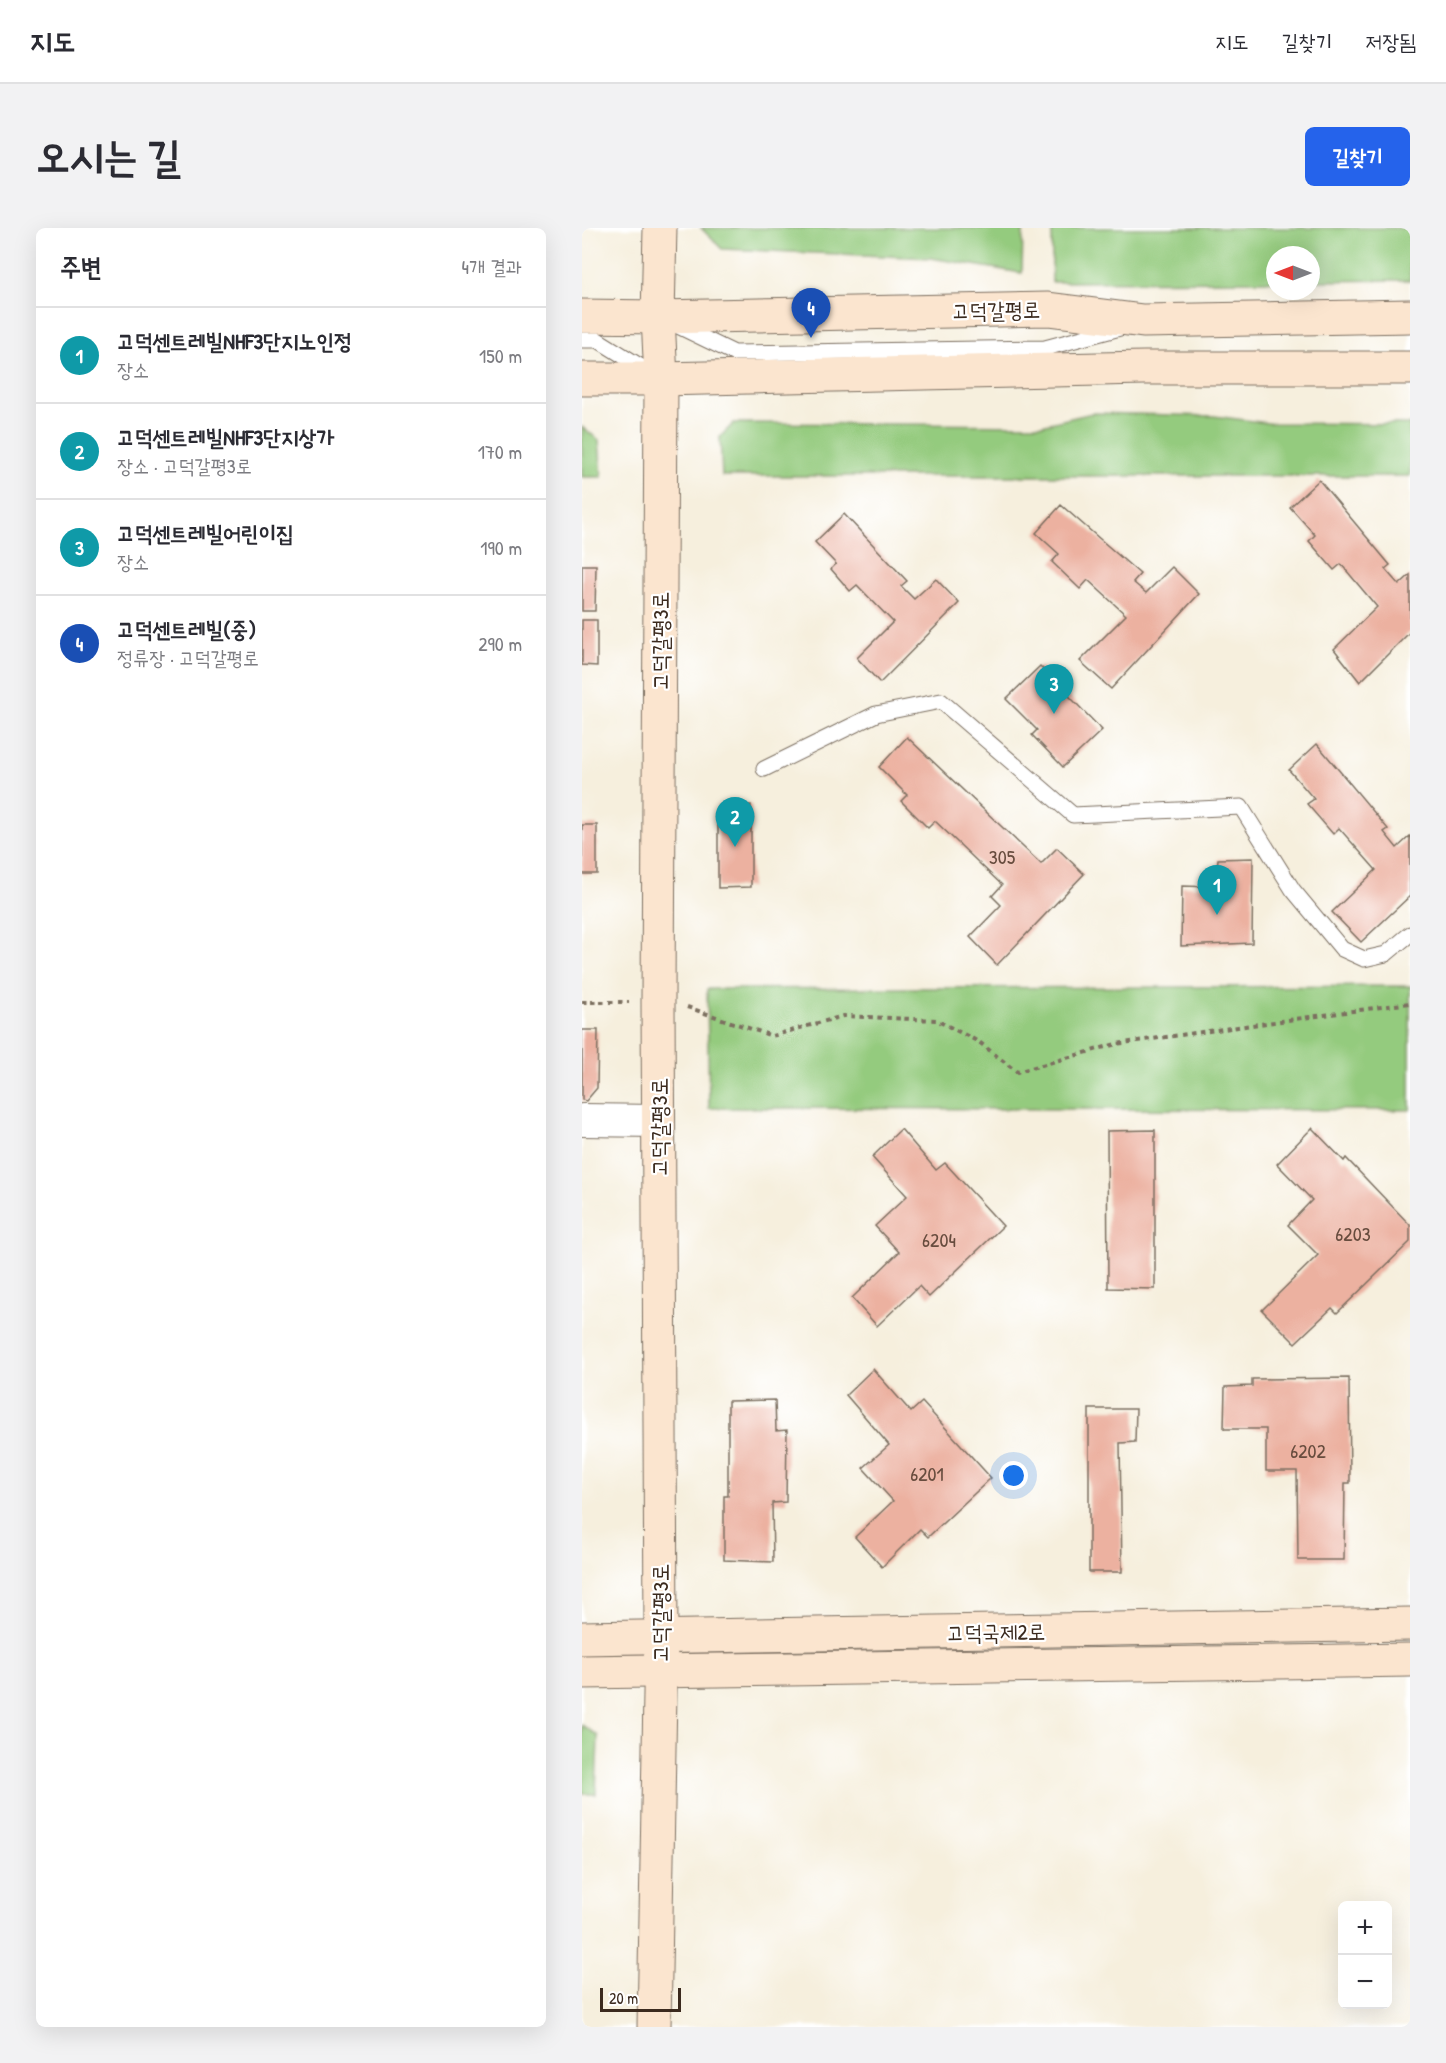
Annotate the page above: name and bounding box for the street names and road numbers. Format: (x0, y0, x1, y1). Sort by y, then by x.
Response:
street label: 고덕갈평로 (951, 294, 1041, 326)
street label: 고덕갈평3로 (645, 592, 675, 690)
street label: 고덕갈평3로 (644, 1078, 674, 1176)
street label: 고덕갈평3로 (645, 1564, 675, 1662)
street label: 고덕국제2로 (946, 1616, 1046, 1648)

